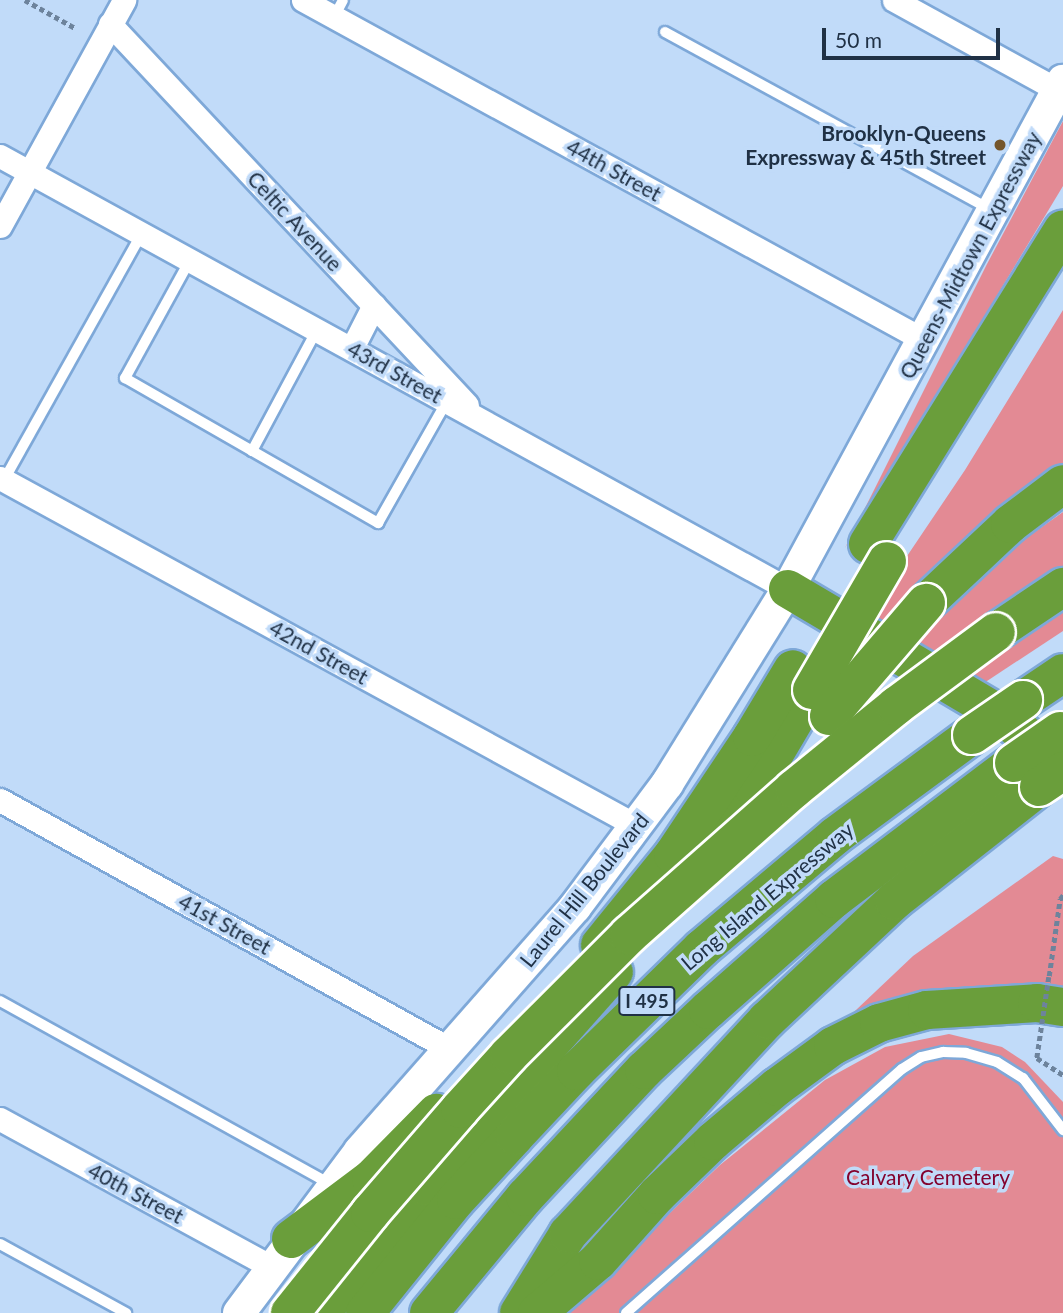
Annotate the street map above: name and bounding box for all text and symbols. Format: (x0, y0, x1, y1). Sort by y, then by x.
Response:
scale bar (825, 14, 1004, 58)
text: 50 m (835, 27, 882, 52)
place label: Brooklyn-Queens Expressway & 45th Street (745, 120, 986, 170)
street label: Queens-Midtown Expressway (894, 127, 1046, 383)
street label: 44th Street (562, 134, 666, 206)
marker: Brooklyn-Queens Expressway & 45th Street (992, 137, 1008, 153)
street label: Celtic Avenue (242, 166, 348, 276)
street label: 43rd Street (343, 336, 447, 408)
street label: 42nd Street (265, 615, 373, 689)
street label: Laurel Hill Boulevard (514, 808, 654, 972)
street label: Long Island Expressway (676, 817, 858, 975)
street label: 41st Street (174, 888, 276, 960)
road number: I 495 (617, 986, 677, 1016)
street label: 40th Street (84, 1157, 188, 1229)
park label: Calvary Cemetery (846, 1164, 1010, 1190)

